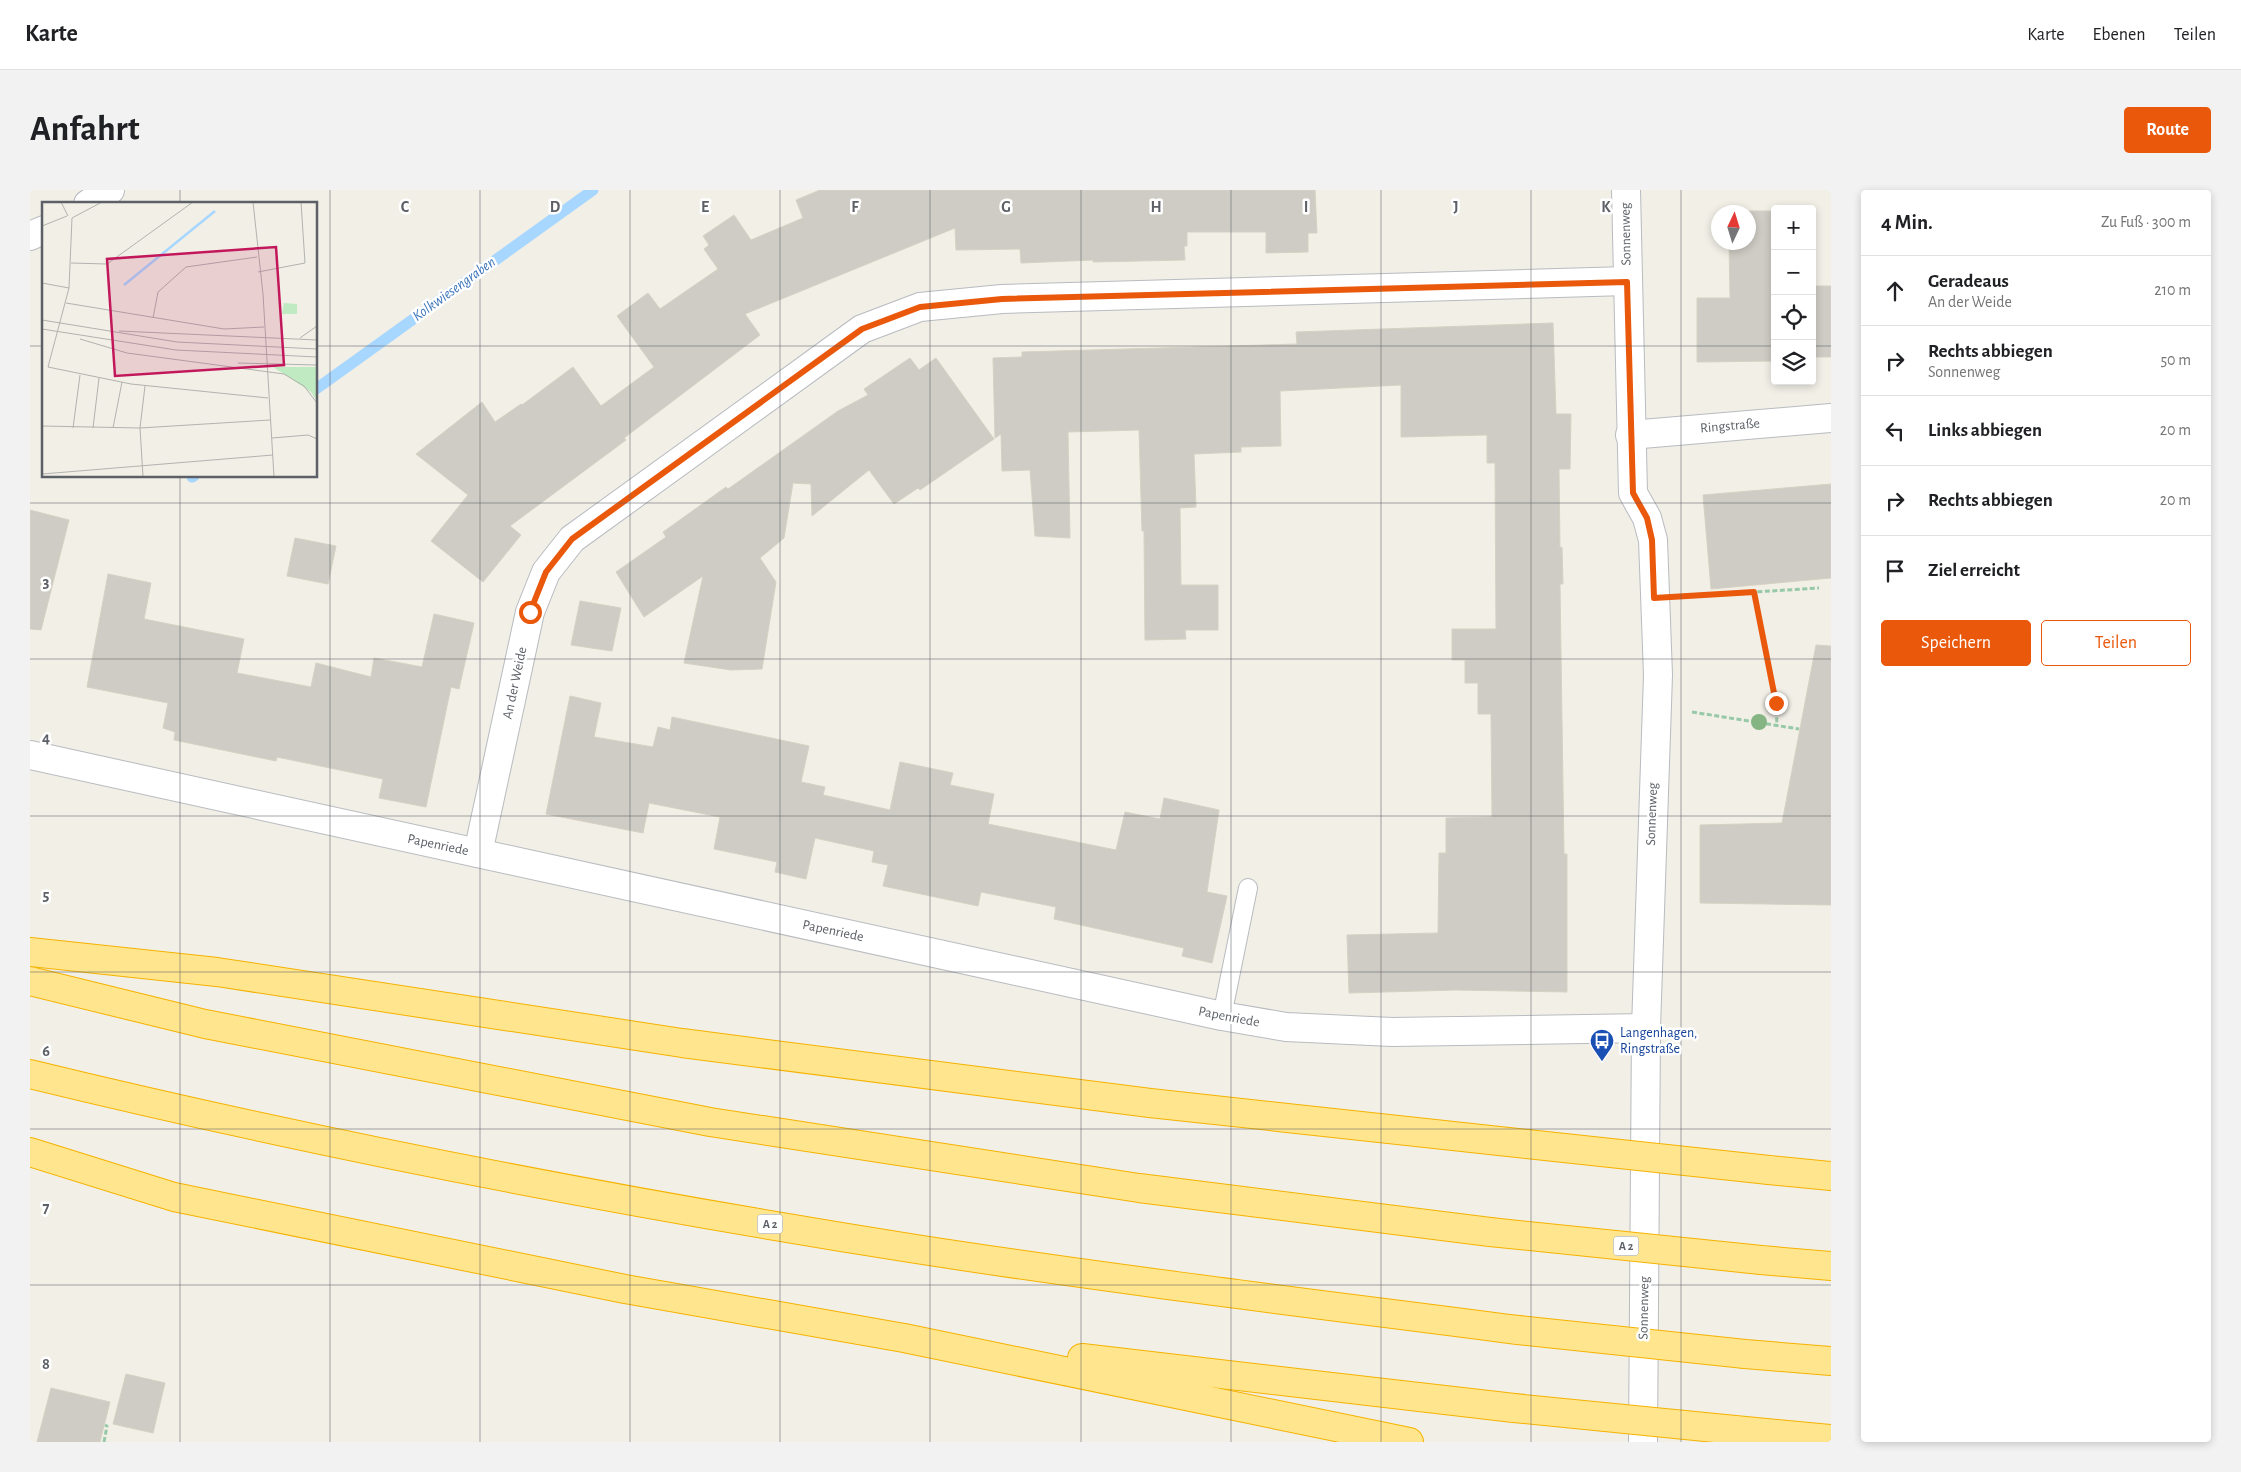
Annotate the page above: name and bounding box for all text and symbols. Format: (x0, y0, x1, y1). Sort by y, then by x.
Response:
text: Karte (25, 22, 78, 46)
text: Karte (2027, 26, 2065, 44)
text: Ebenen (2093, 26, 2146, 44)
text: Teilen (2174, 26, 2216, 44)
button: Route (2124, 107, 2211, 153)
text: Anfahrt (30, 112, 140, 147)
text: C (401, 199, 410, 215)
text: D (550, 199, 561, 215)
text: E (701, 199, 709, 215)
text: F (851, 199, 859, 215)
text: G (1001, 199, 1011, 215)
text: H (1150, 199, 1162, 215)
text: I (1304, 199, 1308, 215)
text: J (1453, 199, 1459, 215)
text: K (1601, 199, 1611, 215)
inset map (42, 202, 318, 478)
street label: Sonnenweg (1618, 202, 1634, 266)
north arrow (1711, 205, 1756, 250)
map controls (1771, 205, 1816, 385)
button: + (1771, 205, 1816, 250)
text: 4 Min. (1881, 212, 1933, 233)
text: Zu Fuß · 300 m (2101, 214, 2191, 230)
button: − (1771, 250, 1816, 295)
water label: Kolkwiesengraben (410, 254, 498, 324)
text: Geradeaus (1928, 272, 2009, 291)
icon: ahead (1881, 277, 1909, 305)
text: 210 m (2154, 282, 2191, 298)
text: An der Weide (1928, 294, 2012, 310)
button: locate (1771, 295, 1816, 340)
button: layers (1771, 340, 1816, 385)
text: Rechts abbiegen (1928, 342, 2053, 361)
icon: right (1881, 347, 1909, 375)
text: 50 m (2160, 352, 2191, 368)
text: Sonnenweg (1928, 364, 2000, 380)
street label: Ringstraße (1700, 416, 1760, 436)
icon: left (1881, 417, 1909, 445)
text: Links abbiegen (1928, 421, 2042, 440)
text: 20 m (2160, 422, 2191, 438)
icon: right (1881, 487, 1909, 515)
text: Rechts abbiegen (1928, 491, 2053, 510)
text: 20 m (2160, 492, 2191, 508)
icon: arrive (1881, 557, 1909, 585)
text: Ziel erreicht (1928, 561, 2020, 580)
text: 3 (43, 574, 50, 590)
route start (519, 601, 542, 624)
button: Speichern (1881, 620, 2031, 666)
button: Teilen (2041, 620, 2191, 666)
street label: An der Weide (501, 646, 529, 720)
route end (1765, 692, 1788, 715)
text: 4 (42, 730, 50, 746)
street label: Sonnenweg (1644, 782, 1660, 846)
street label: Papenriede (406, 832, 470, 858)
text: 5 (43, 887, 50, 903)
street label: Papenriede (801, 918, 865, 944)
street label: Papenriede (1197, 1004, 1261, 1030)
place label: Langenhagen, Ringstraße (1620, 1026, 1697, 1056)
bus stop icon: Langenhagen, Ringstraße (1589, 1028, 1615, 1062)
text: 6 (42, 1043, 50, 1059)
text: 7 (43, 1200, 50, 1216)
road number: A 2 (758, 1214, 782, 1234)
road number: A 2 (1614, 1236, 1638, 1256)
street label: Sonnenweg (1636, 1276, 1652, 1340)
text: 8 (42, 1356, 50, 1372)

